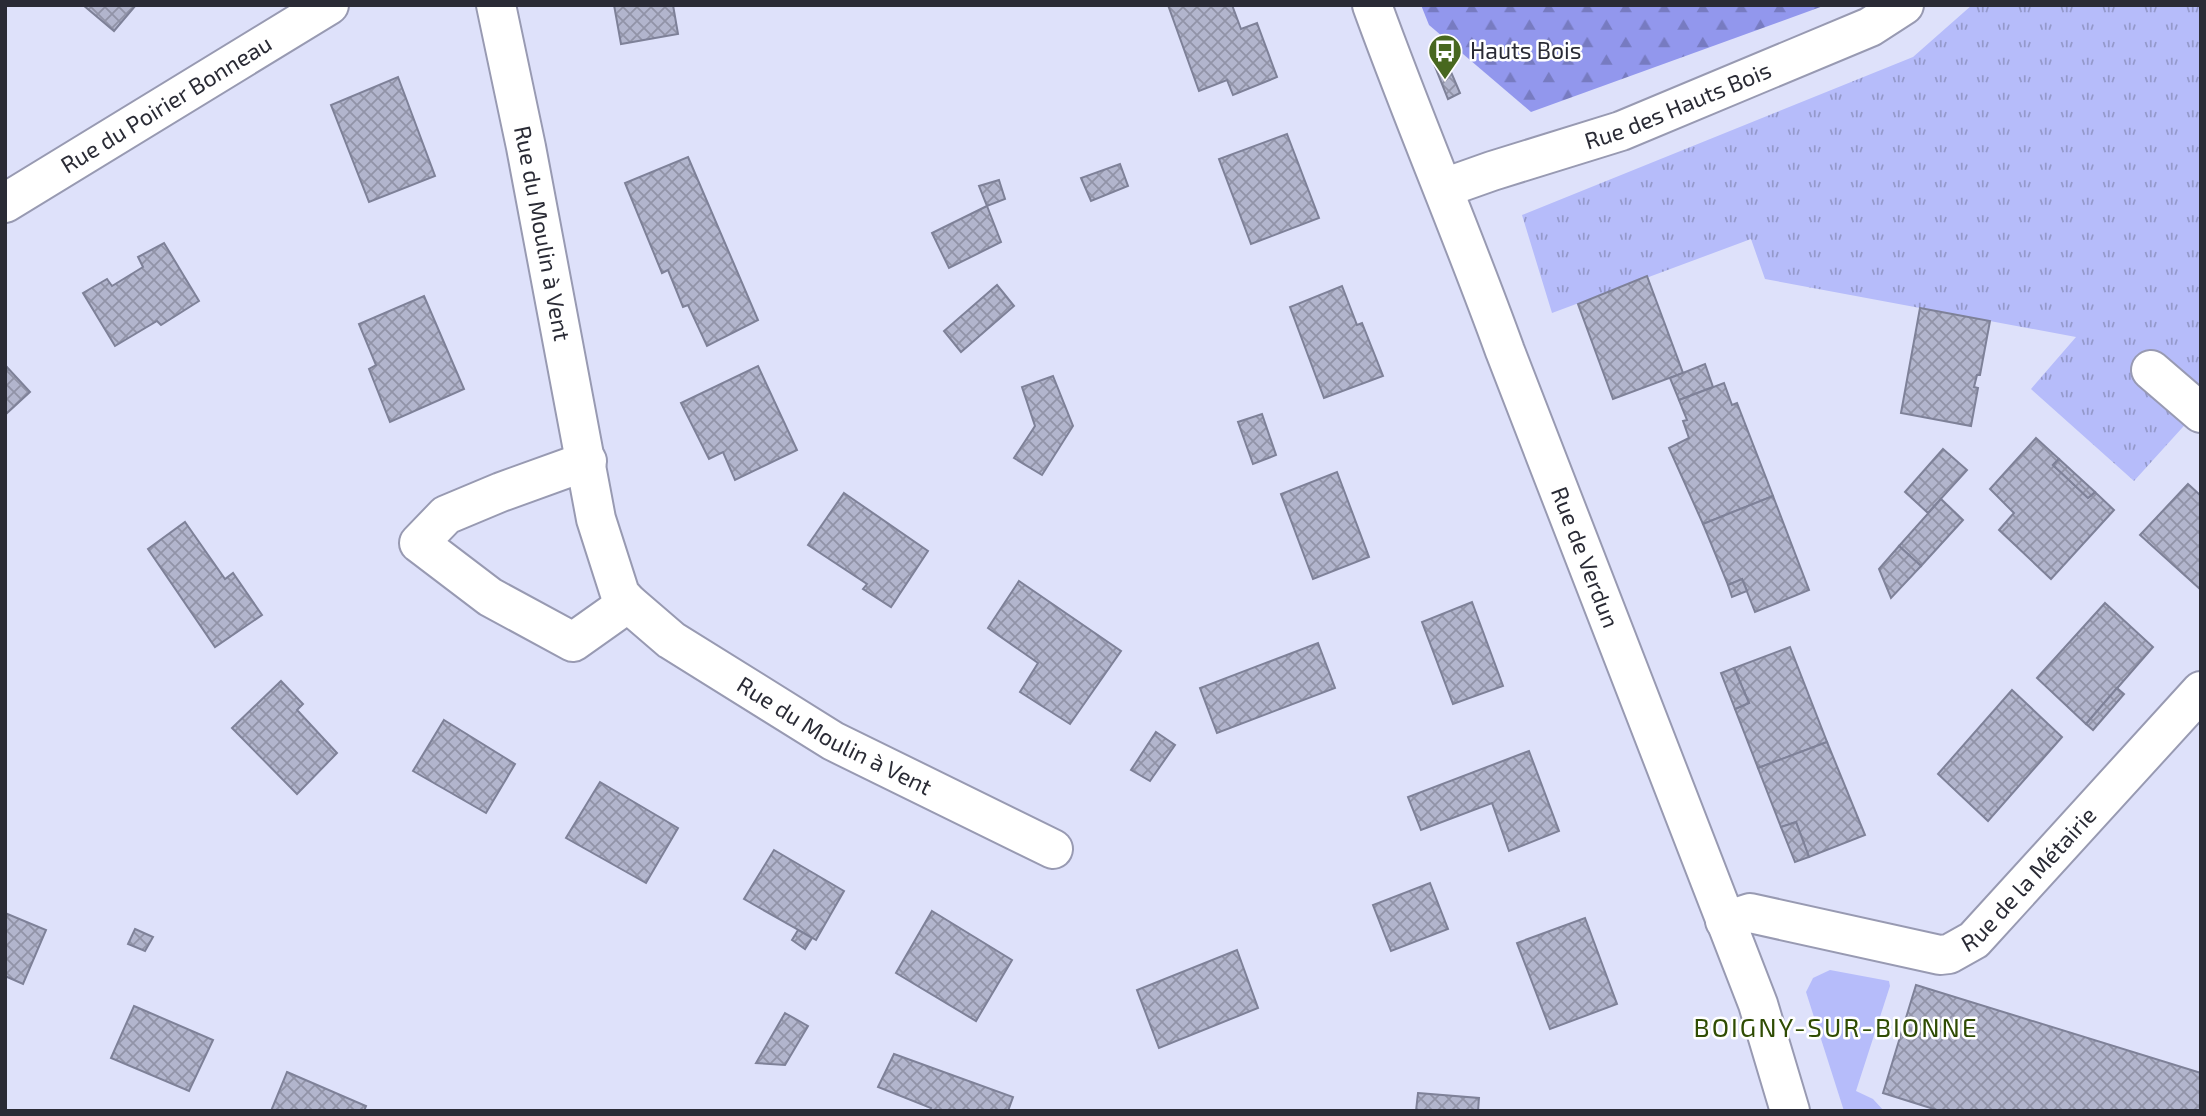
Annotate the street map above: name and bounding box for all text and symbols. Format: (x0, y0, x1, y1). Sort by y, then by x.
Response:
street label: Rue du Poirier Bonneau (55, 29, 276, 179)
bus stop icon: Hauts Bois (1426, 32, 1464, 81)
place label: Hauts Bois (1470, 36, 1581, 64)
street label: Rue des Hauts Bois (1581, 55, 1775, 154)
street label: Rue du Moulin à Vent (509, 123, 577, 343)
street label: Rue de Verdun (1546, 482, 1626, 632)
street label: Rue du Moulin à Vent (732, 670, 937, 800)
street label: Rue de la Métairie (1956, 801, 2102, 957)
district label: BOIGNY-SUR-BIONNE (1694, 1011, 1978, 1042)

